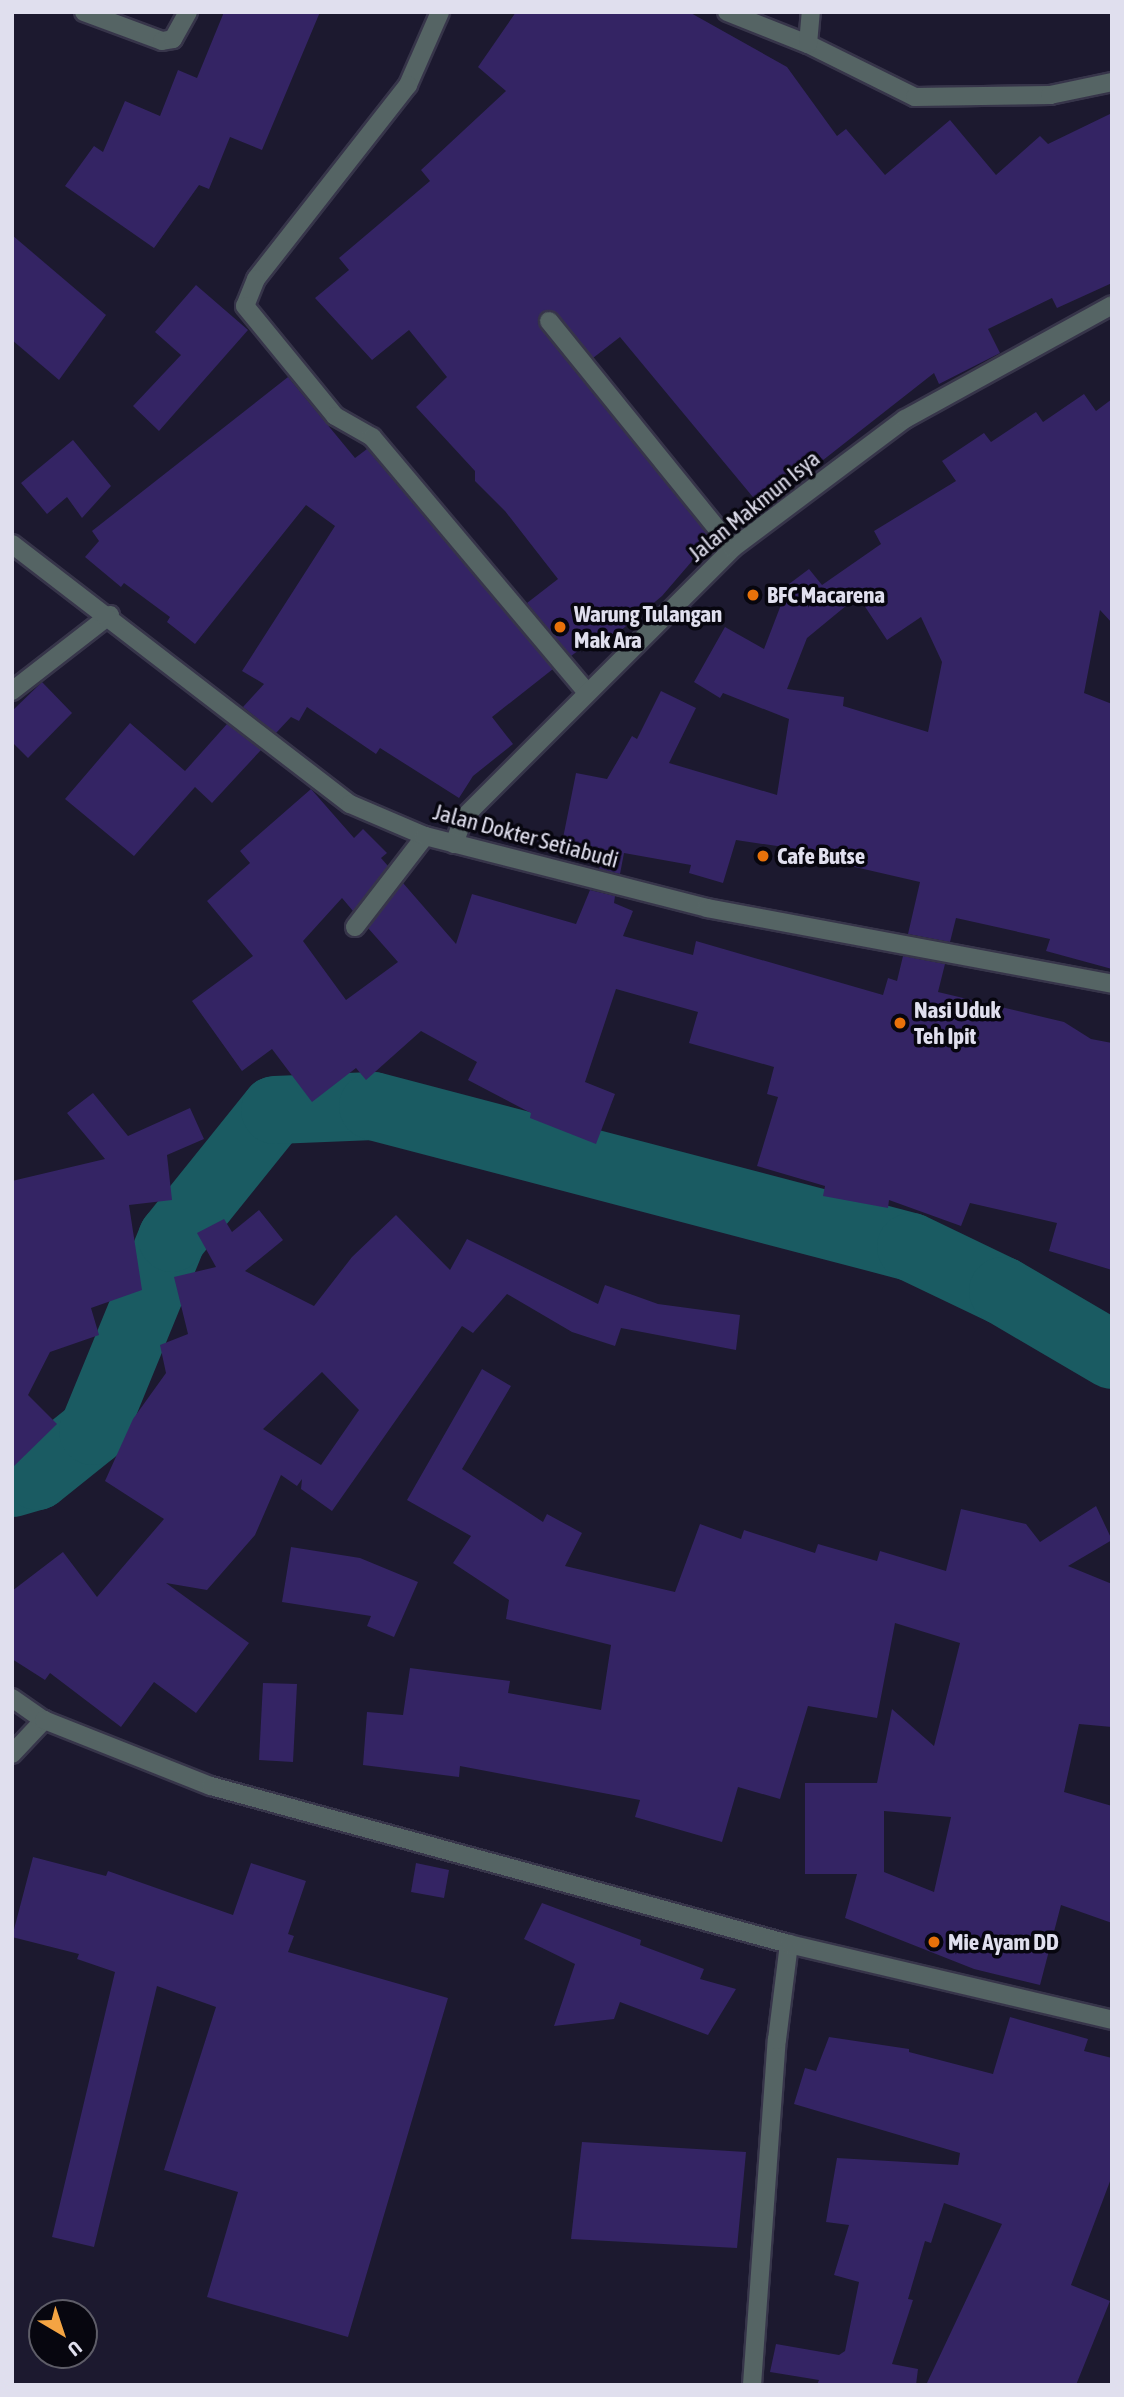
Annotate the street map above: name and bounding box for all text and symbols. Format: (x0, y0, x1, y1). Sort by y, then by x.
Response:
street label: Jalan Makmun Isya (683, 445, 825, 567)
place label: BFC Macarena (767, 581, 885, 609)
marker: BFC Macarena (745, 587, 761, 603)
place label: Warung Tulangan Mak Ara (574, 600, 722, 654)
marker: Warung Tulangan Mak Ara (552, 619, 568, 635)
street label: Jalan Dokter Setiabudi (430, 798, 622, 874)
place label: Cafe Butse (777, 842, 865, 870)
marker: Cafe Butse (755, 848, 771, 864)
place label: Nasi Uduk Teh Ipit (914, 996, 1001, 1050)
marker: Nasi Uduk Teh Ipit (892, 1015, 908, 1031)
place label: Mie Ayam DD (948, 1928, 1059, 1956)
marker: Mie Ayam DD (926, 1934, 942, 1950)
north arrow (28, 2299, 98, 2369)
text: U (64, 2337, 86, 2361)

